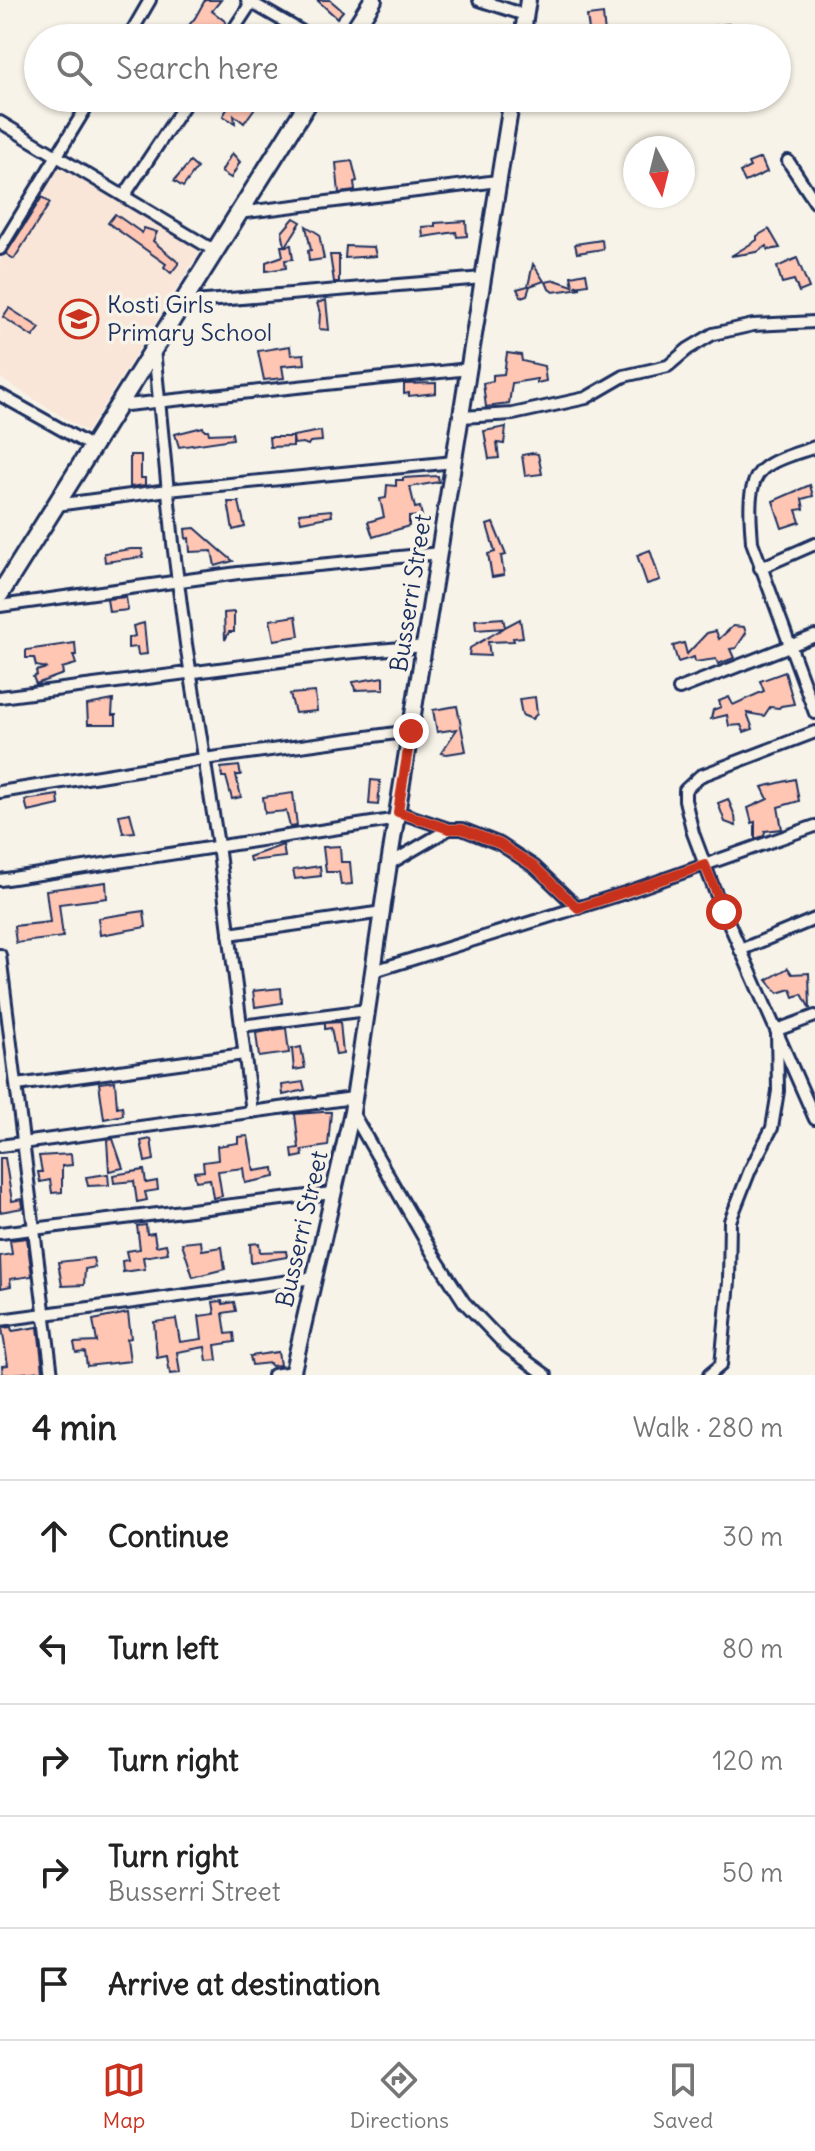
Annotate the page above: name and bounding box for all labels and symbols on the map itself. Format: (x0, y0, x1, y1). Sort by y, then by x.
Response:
north arrow (623, 136, 695, 208)
place label: Kosti Girls Primary School (107, 289, 272, 347)
school or university icon: Kosti Girls Primary School (58, 298, 100, 340)
street label: Busserri Street (383, 512, 437, 674)
route end (393, 713, 429, 749)
route start (706, 894, 742, 930)
street label: Busserri Street (268, 1148, 334, 1310)

